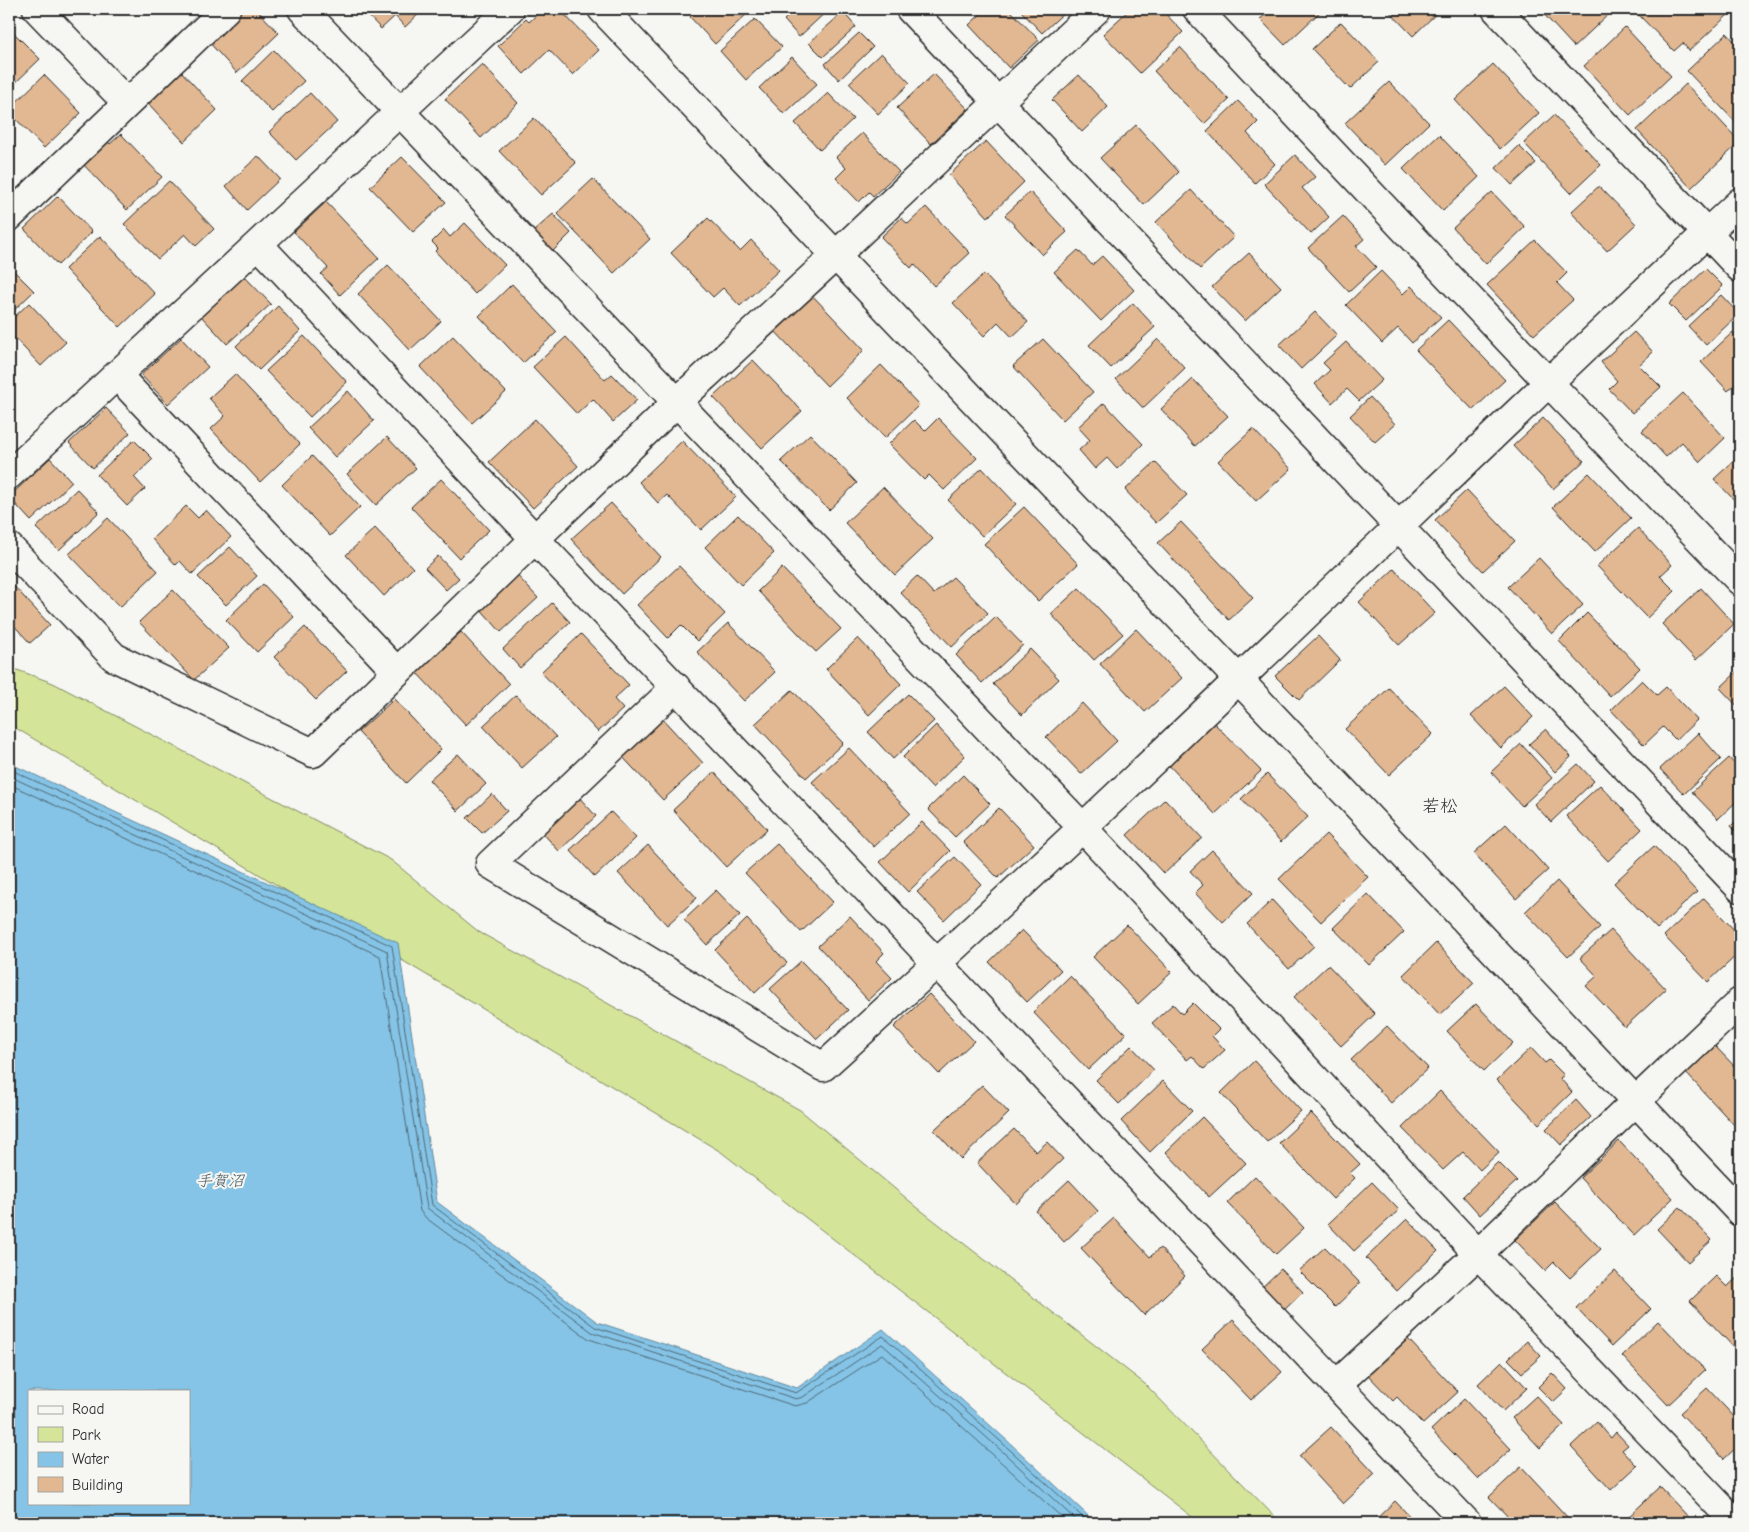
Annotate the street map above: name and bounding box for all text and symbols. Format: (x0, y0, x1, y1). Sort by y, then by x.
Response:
district label: 若松 (1422, 796, 1458, 817)
water label: 手賀沼 (196, 1172, 246, 1190)
legend (28, 1390, 190, 1504)
text: Road (72, 1400, 104, 1418)
text: Park (72, 1426, 101, 1444)
text: Water (72, 1450, 109, 1468)
text: Building (72, 1476, 123, 1494)

